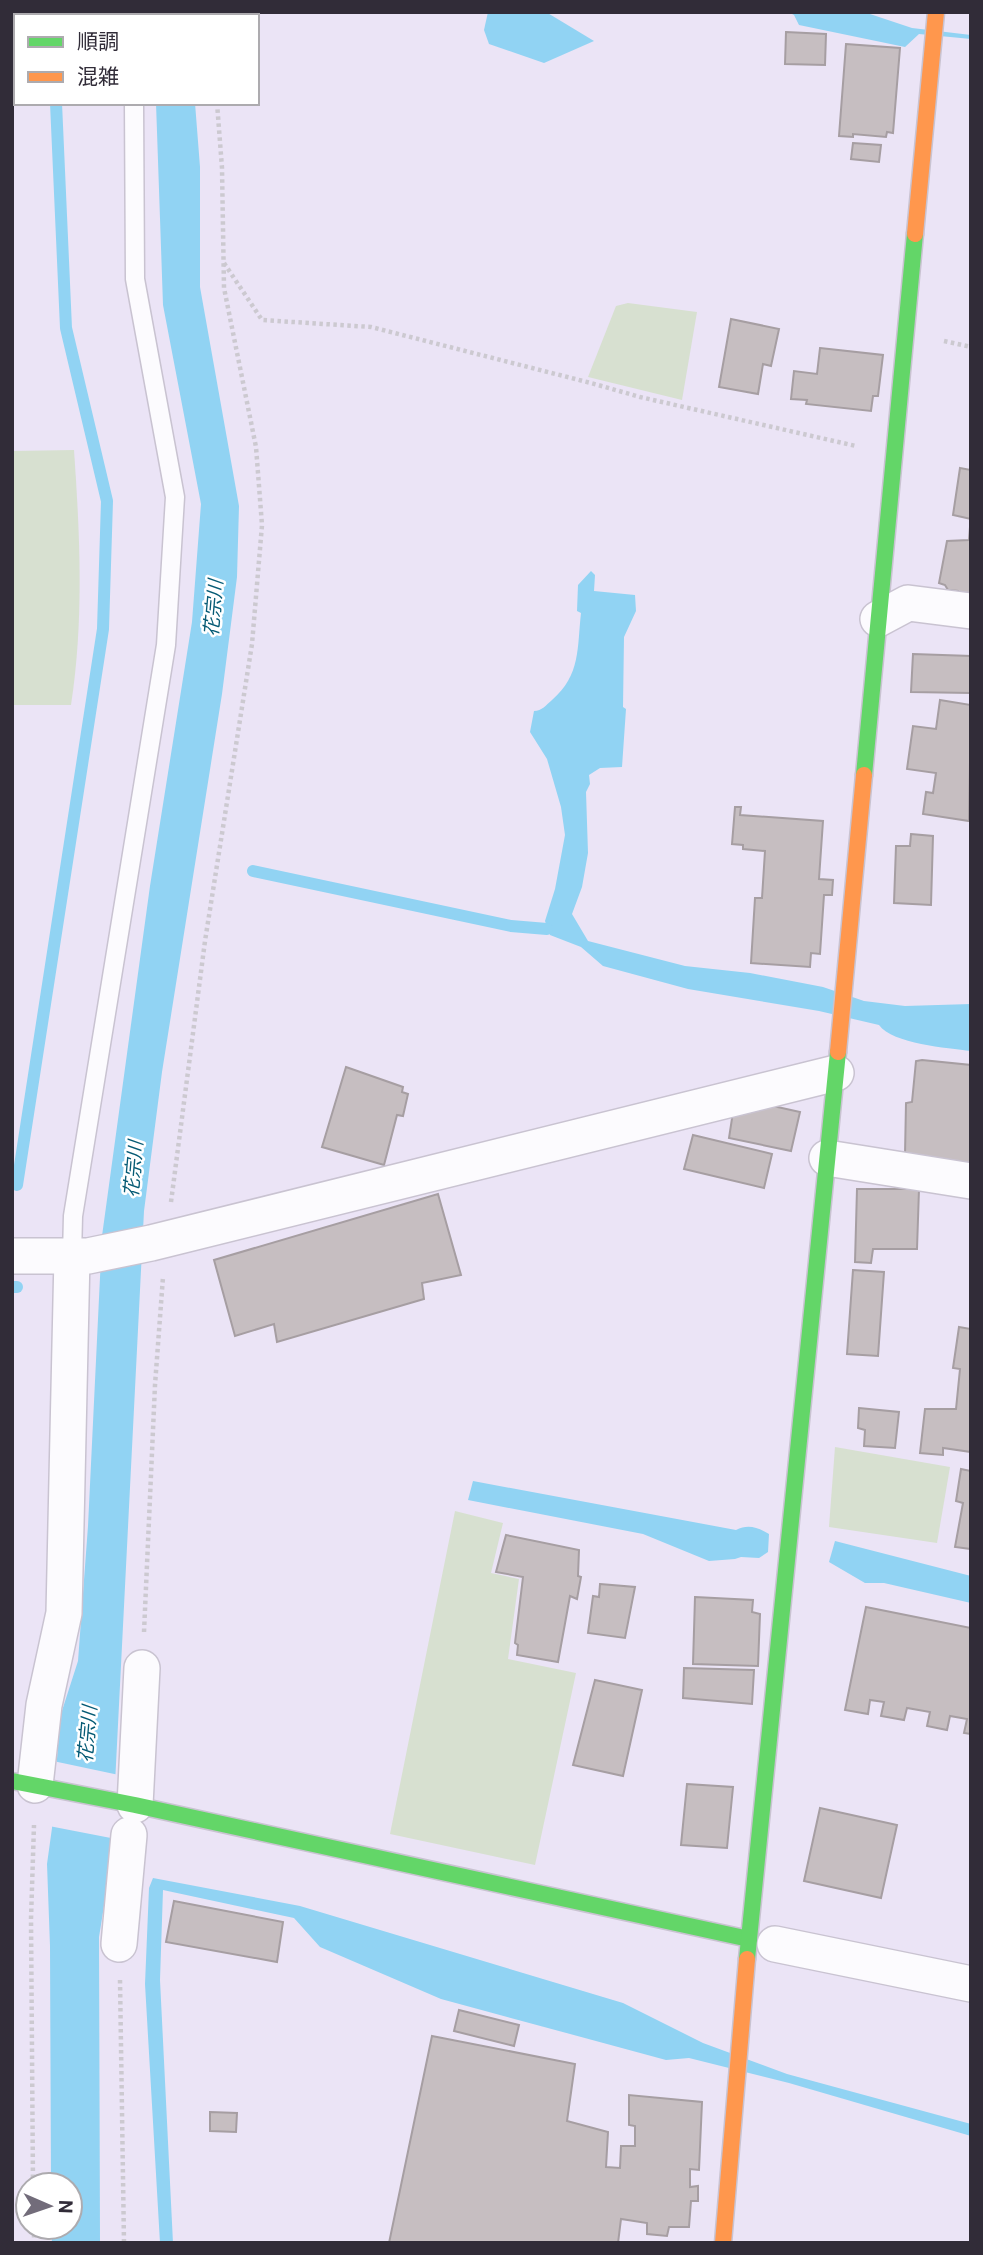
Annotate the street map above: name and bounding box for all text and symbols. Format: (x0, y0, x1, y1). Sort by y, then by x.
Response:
legend (14, 14, 259, 105)
text: 順調 (77, 30, 119, 54)
text: 混雑 (77, 65, 119, 89)
water label: 花宗川 (200, 577, 228, 637)
water label: 花宗川 (120, 1138, 148, 1198)
water label: 花宗川 (74, 1703, 102, 1763)
north arrow (14, 2171, 84, 2241)
text: N (54, 2199, 77, 2214)

